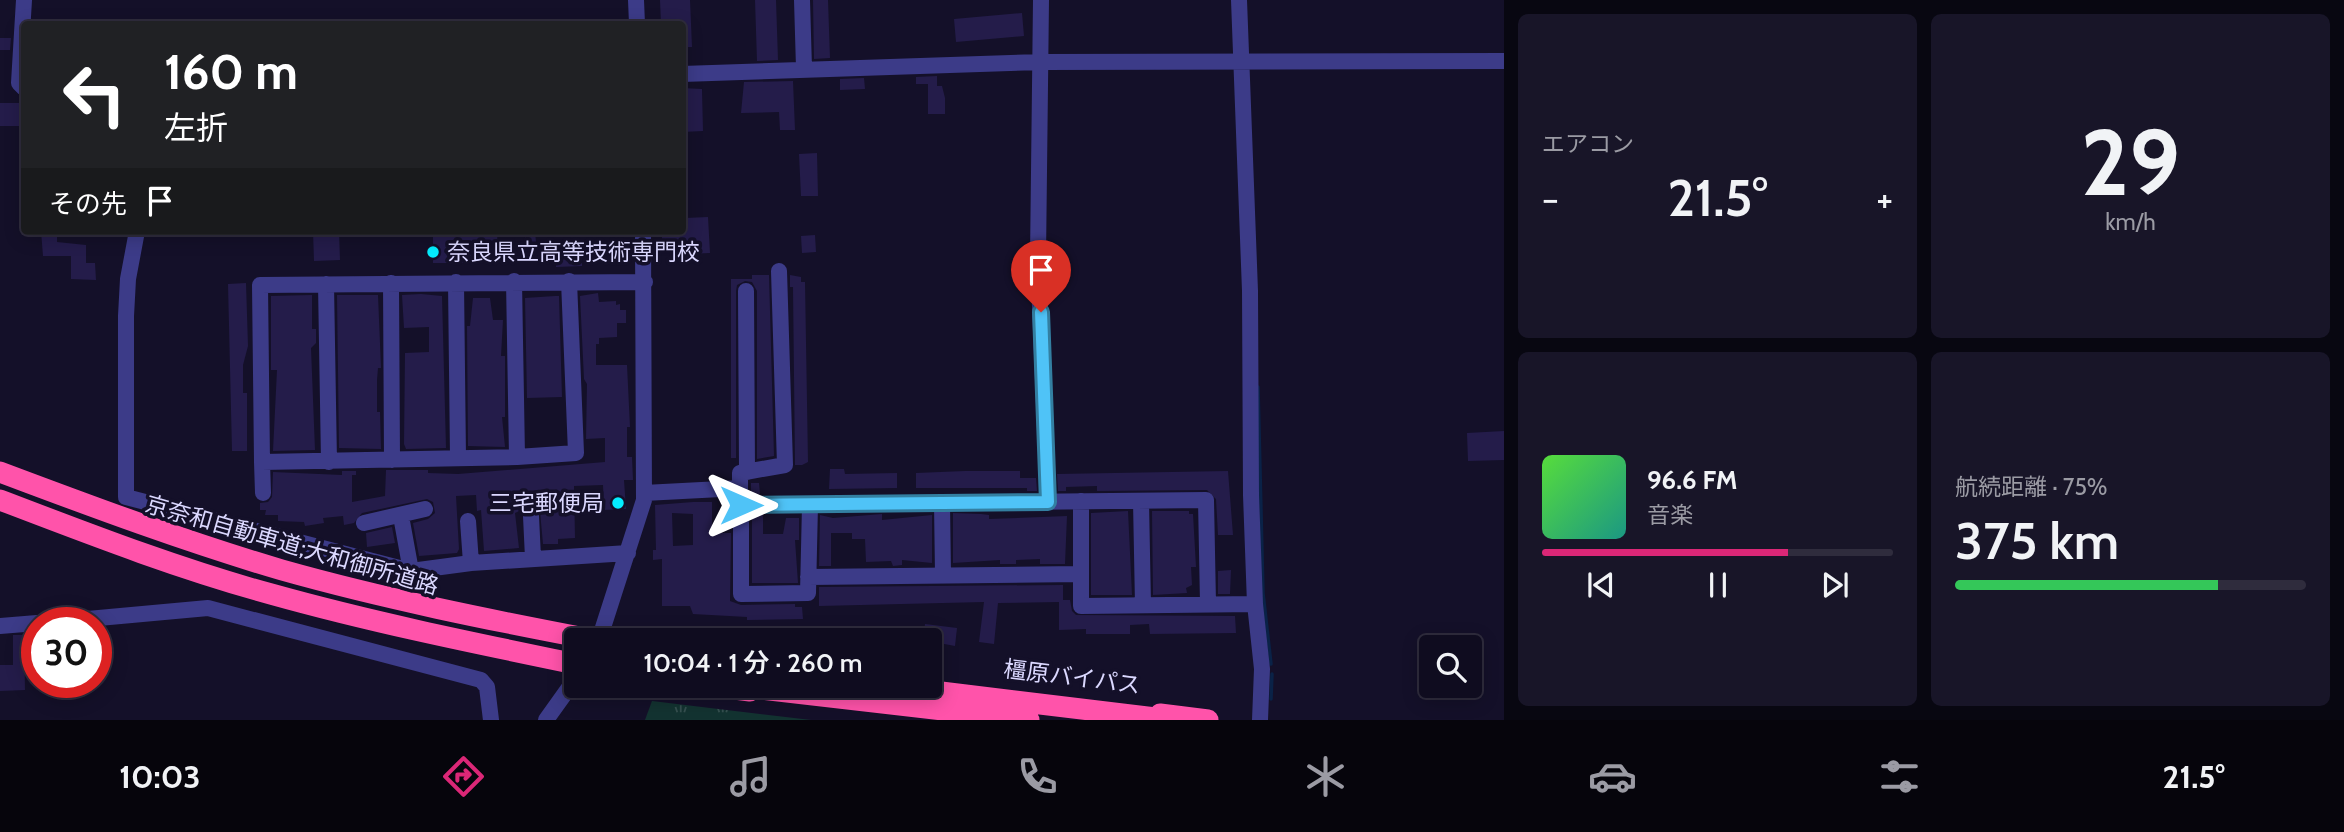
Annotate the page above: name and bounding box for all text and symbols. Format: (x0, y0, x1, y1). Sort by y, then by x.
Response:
text: 160 m (164, 42, 298, 101)
icon: left (49, 49, 140, 140)
text: 29 (2081, 107, 2180, 218)
text: 左折 (164, 108, 228, 147)
text: エアコン (1542, 130, 1634, 158)
text: 21.5° (1667, 166, 1768, 229)
text: − (1542, 175, 1559, 222)
text: + (1876, 175, 1893, 222)
icon: arrive (141, 182, 179, 220)
text: その先 (49, 188, 127, 220)
text: km/h (2105, 208, 2156, 236)
place label: 奈良県立高等技術専門校 (447, 238, 700, 266)
pin (1011, 240, 1071, 312)
marker: 奈良県立高等技術専門校 (425, 244, 441, 260)
icon: arrive (1022, 251, 1060, 289)
text: 96.6 FM (1647, 464, 1737, 496)
position arrow (704, 468, 778, 542)
text: 航続距離 · 75% (1955, 473, 2108, 501)
place label: 三宅郵便局 (489, 489, 604, 517)
street label: 京奈和自動車道;大和御所道路 (142, 490, 442, 600)
marker: 三宅郵便局 (610, 495, 626, 511)
text: 音楽 (1647, 501, 1693, 529)
text: 375 km (1955, 509, 2119, 572)
icon: previous (1582, 566, 1620, 604)
icon: pause (1699, 566, 1737, 604)
icon: next (1816, 566, 1854, 604)
speed limit sign: 30 (21, 607, 112, 698)
map controls (1419, 635, 1482, 698)
button: search (1419, 635, 1482, 698)
text: 10:04 · 1 分 · 260 m (644, 647, 862, 679)
street label: 橿原バイパス (1002, 655, 1142, 699)
icon: directions (439, 752, 488, 801)
icon: music (726, 752, 775, 801)
icon: phone (1013, 752, 1062, 801)
icon: climate (1301, 752, 1350, 801)
icon: car (1588, 752, 1637, 801)
icon: filters (1875, 752, 1924, 801)
text: 10:03 (119, 757, 201, 796)
text: 21.5° (2162, 757, 2225, 796)

